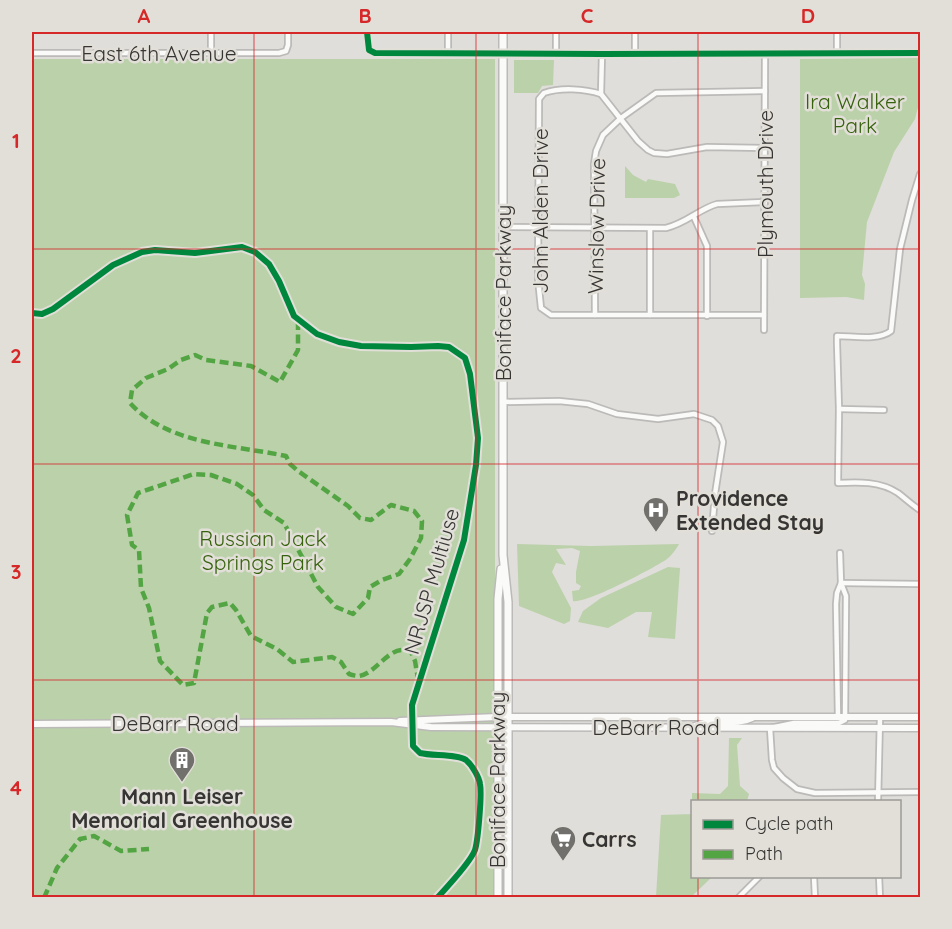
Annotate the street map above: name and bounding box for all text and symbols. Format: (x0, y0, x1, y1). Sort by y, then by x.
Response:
text: A (138, 3, 151, 28)
text: B (358, 3, 372, 28)
text: C (581, 3, 594, 28)
text: D (801, 3, 815, 28)
street label: East 6th Avenue (81, 40, 237, 66)
park label: Ira Walker Park (805, 88, 905, 138)
street label: Plymouth Drive (752, 110, 778, 258)
text: 1 (12, 128, 20, 153)
street label: John Alden Drive (527, 128, 553, 294)
street label: Winslow Drive (582, 158, 610, 294)
street label: Boniface Parkway (490, 205, 516, 381)
text: 2 (10, 343, 22, 368)
place label: Providence Extended Stay (676, 485, 824, 535)
hospital icon: Providence Extended Stay (641, 495, 671, 533)
street label: NRJSP Multiuse (398, 505, 464, 657)
park label: Russian Jack Springs Park (199, 525, 327, 575)
text: 3 (11, 559, 21, 584)
street label: Boniface Parkway (484, 692, 510, 868)
street label: DeBarr Road (111, 710, 239, 736)
street label: DeBarr Road (592, 714, 720, 740)
building icon: Mann Leiser Memorial Greenhouse (167, 745, 197, 783)
text: 4 (10, 775, 22, 800)
place label: Mann Leiser Memorial Greenhouse (71, 783, 293, 833)
legend (691, 800, 901, 878)
text: Cycle path (745, 812, 833, 835)
supermarket icon: Carrs (548, 824, 578, 862)
place label: Carrs (582, 826, 637, 852)
text: Path (745, 842, 783, 865)

